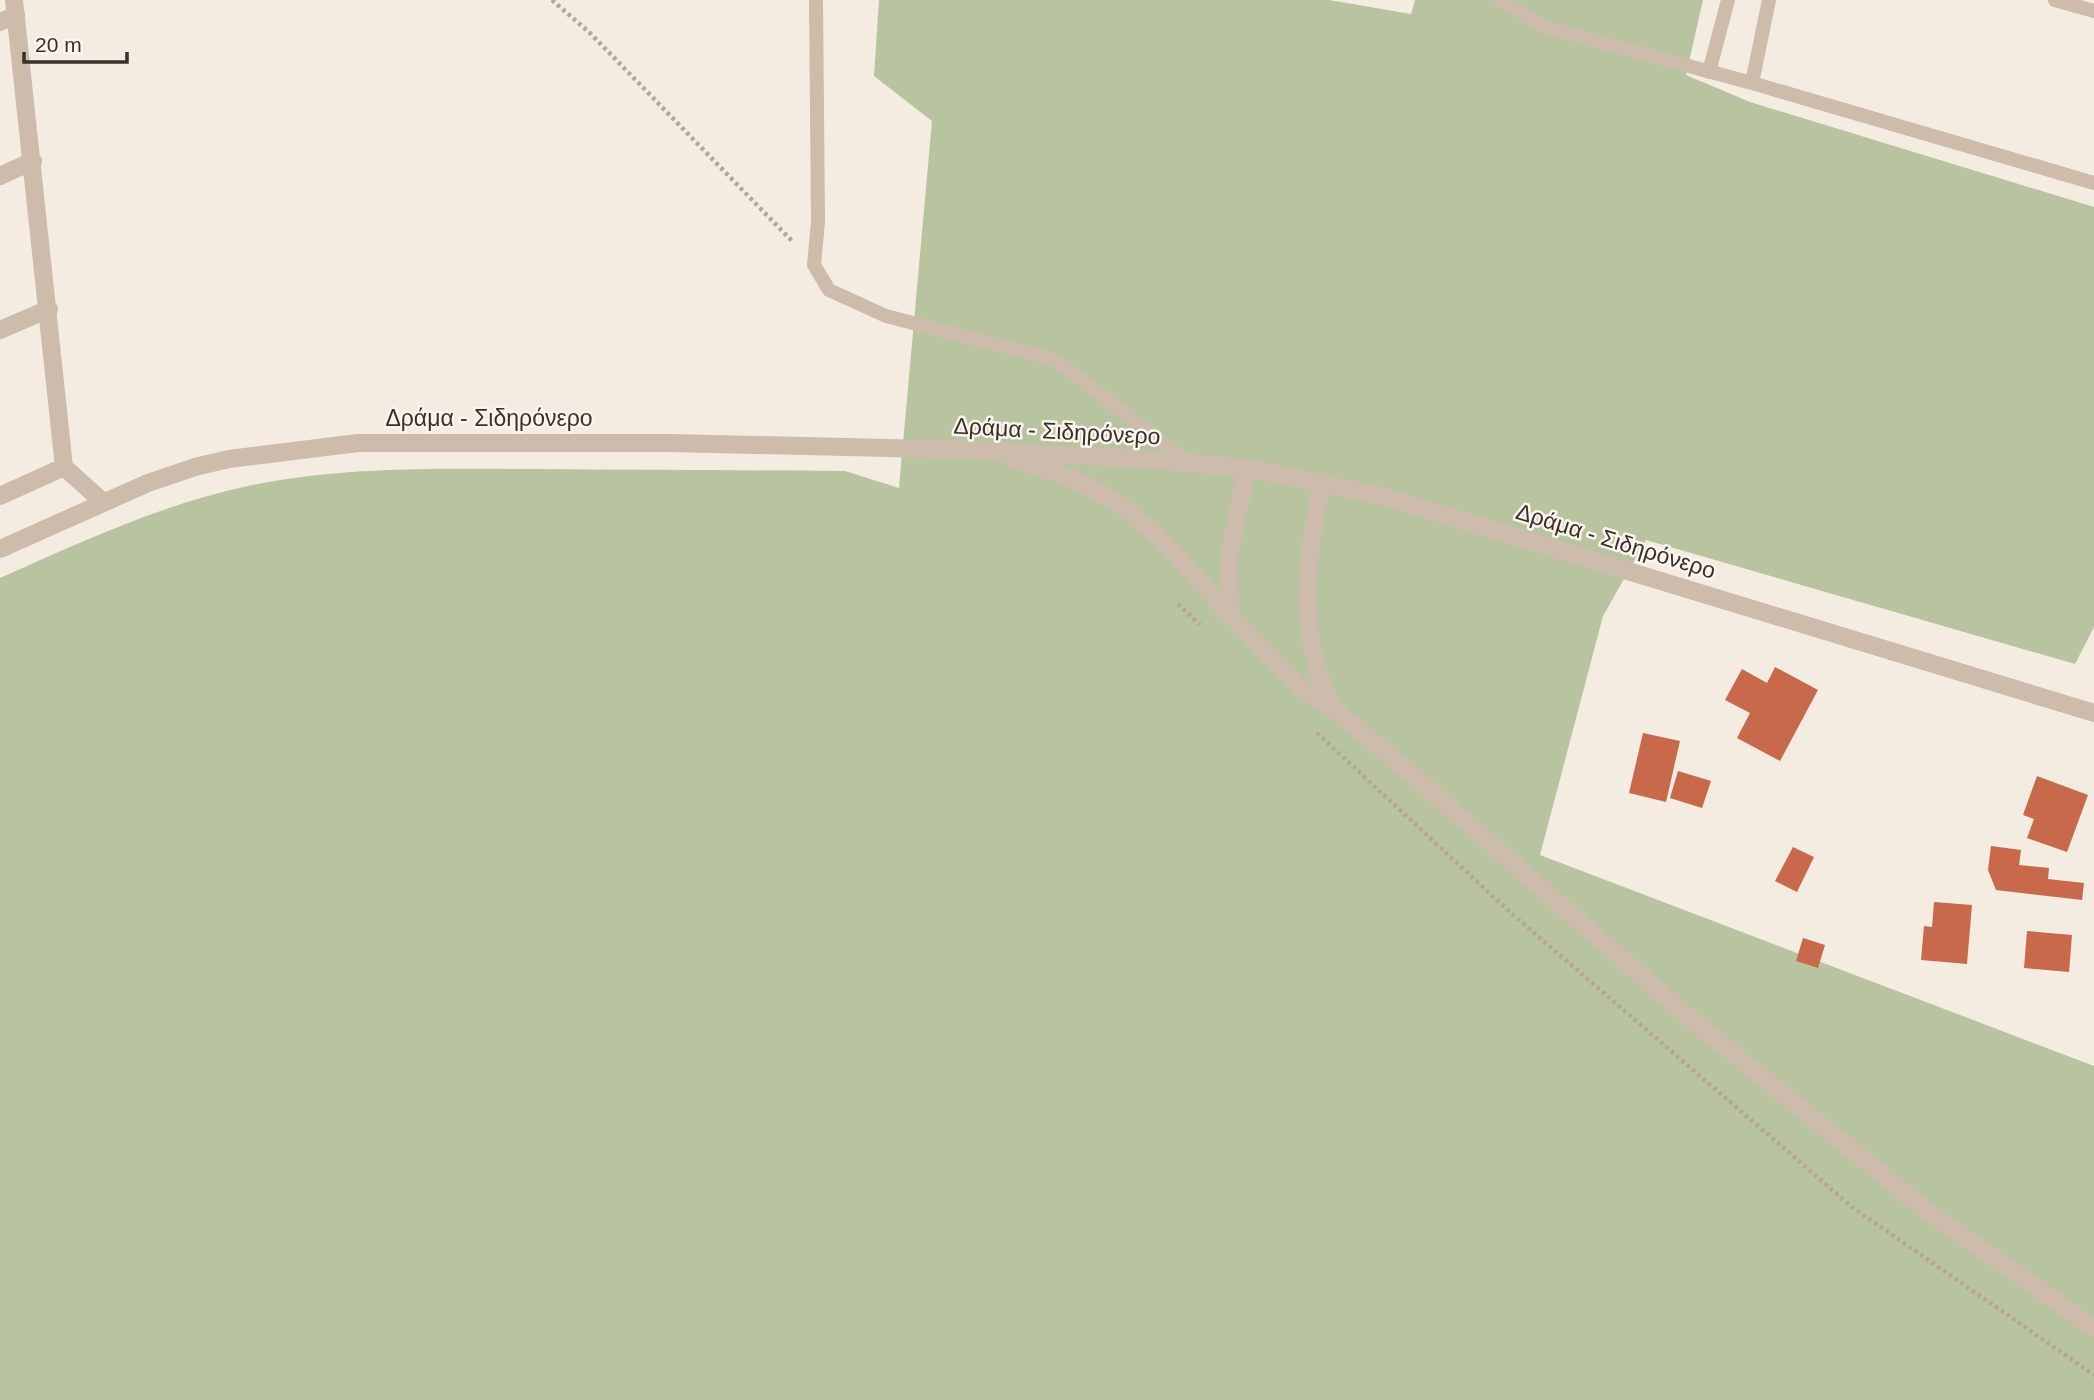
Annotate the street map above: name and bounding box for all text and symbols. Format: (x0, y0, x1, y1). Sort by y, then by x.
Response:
scale bar (24, 21, 128, 65)
text: 20 m (35, 33, 82, 56)
street label: Δράμα - Σιδηρόνερο (385, 405, 593, 431)
street label: Δράμα - Σιδηρόνερο (953, 413, 1161, 449)
street label: Δράμα - Σιδηρόνερο (1513, 498, 1719, 584)

